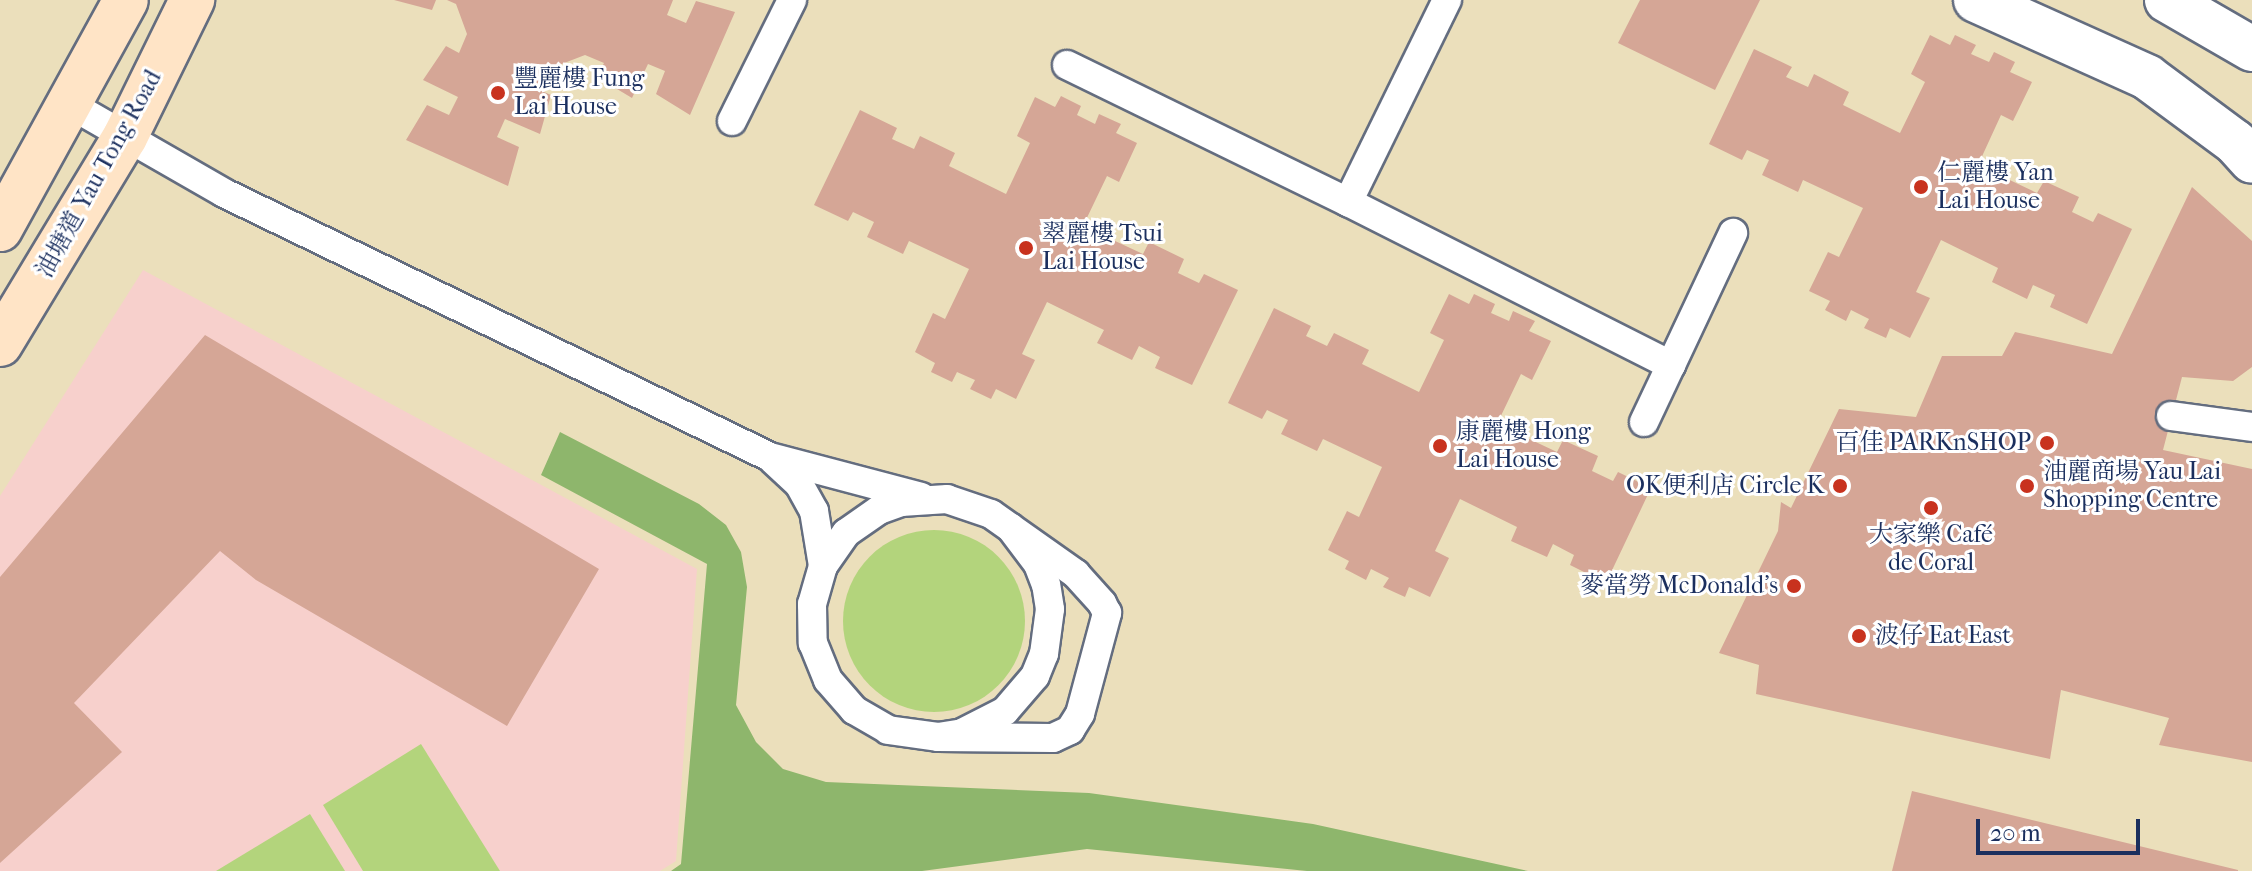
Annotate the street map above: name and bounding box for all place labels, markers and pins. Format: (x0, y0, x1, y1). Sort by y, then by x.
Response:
place label: 豐麗樓 Fung Lai House (514, 65, 644, 121)
marker: 豐麗樓 Fung Lai House (489, 84, 507, 102)
place label: 仁麗樓 Yan Lai House (1937, 159, 2054, 215)
marker: 仁麗樓 Yan Lai House (1912, 178, 1930, 196)
place label: 翠麗樓 Tsui Lai House (1042, 220, 1163, 276)
marker: 翠麗樓 Tsui Lai House (1017, 239, 1035, 257)
place label: 康麗樓 Hong Lai House (1456, 418, 1591, 474)
place label: 百佳 PARKnSHOP (1836, 429, 2031, 457)
marker: 百佳 PARKnSHOP (2038, 434, 2056, 452)
marker: 康麗樓 Hong Lai House (1431, 437, 1449, 455)
place label: 油麗商場 Yau Lai Shopping Centre (2043, 458, 2221, 514)
place label: OK便利店 Circle K (1626, 472, 1824, 500)
marker: OK便利店 Circle K (1831, 477, 1849, 495)
marker: 油麗商場 Yau Lai Shopping Centre (2018, 477, 2036, 495)
marker: 大家樂 Café de Coral (1922, 499, 1940, 517)
place label: 大家樂 Café de Coral (1869, 521, 1993, 577)
place label: 麥當勞 McDonald's (1580, 572, 1778, 600)
marker: 麥當勞 McDonald's (1785, 577, 1803, 595)
place label: 波仔 Eat East (1875, 622, 2011, 650)
marker: 波仔 Eat East (1850, 627, 1868, 645)

